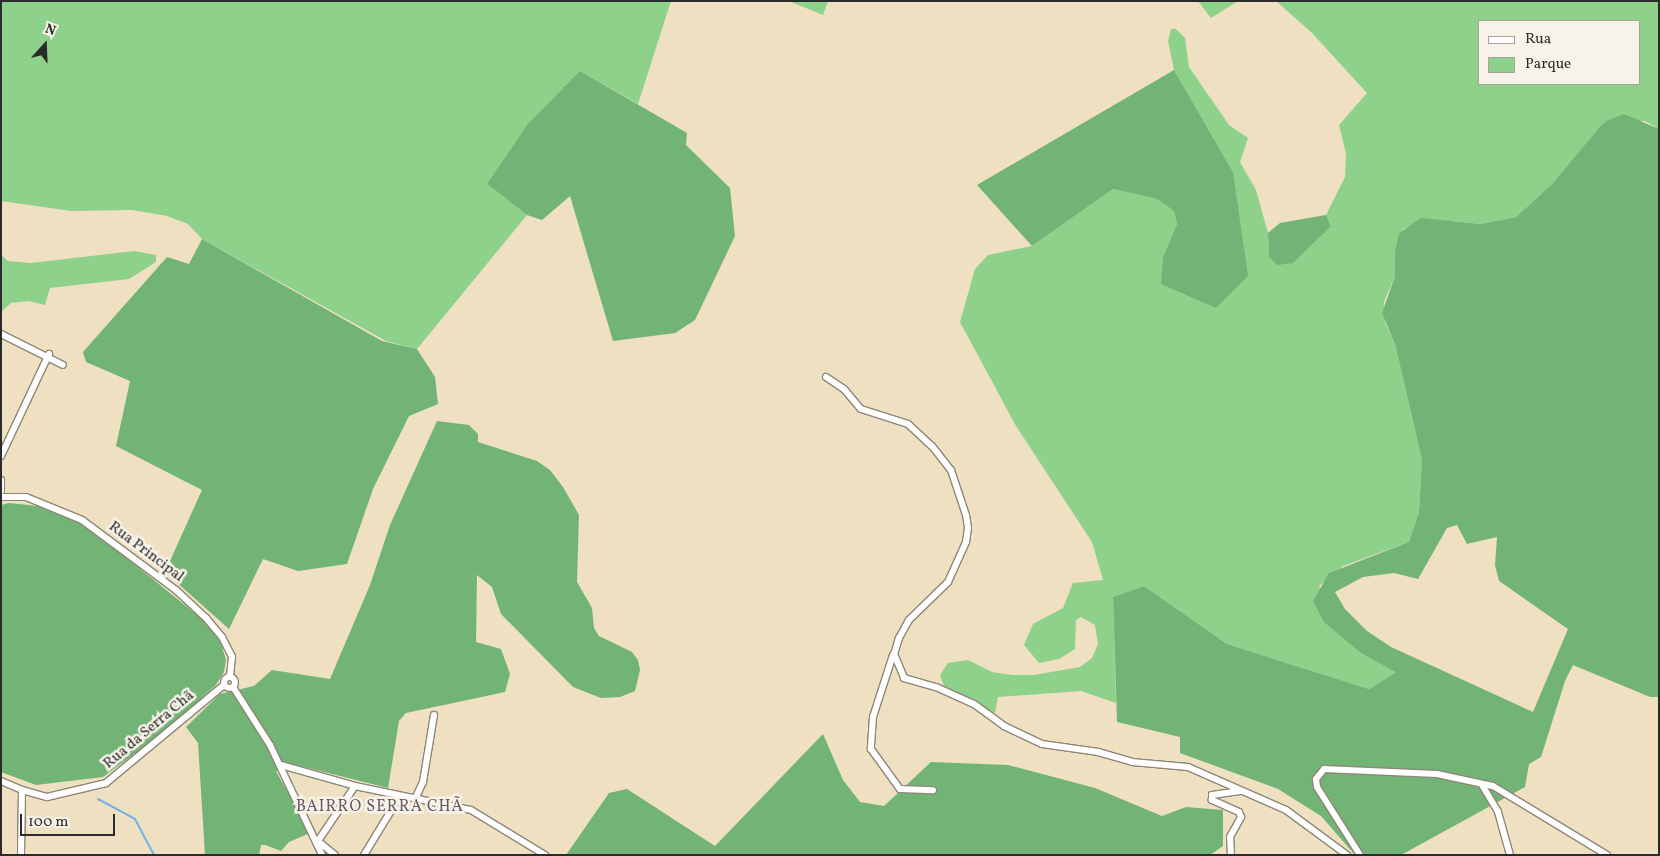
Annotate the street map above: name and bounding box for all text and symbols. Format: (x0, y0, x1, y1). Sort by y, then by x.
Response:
north arrow (20, 20, 70, 70)
text: N (42, 20, 58, 41)
legend (1478, 20, 1640, 85)
text: Rua (1525, 29, 1551, 50)
text: Parque (1525, 54, 1571, 75)
street label: Rua Principal (105, 518, 187, 586)
street label: Rua da Serra Chã (100, 687, 198, 773)
district label: BAIRRO SERRA CHÃ (294, 797, 466, 817)
scale bar (22, 804, 118, 836)
text: 100 m (28, 812, 68, 833)

